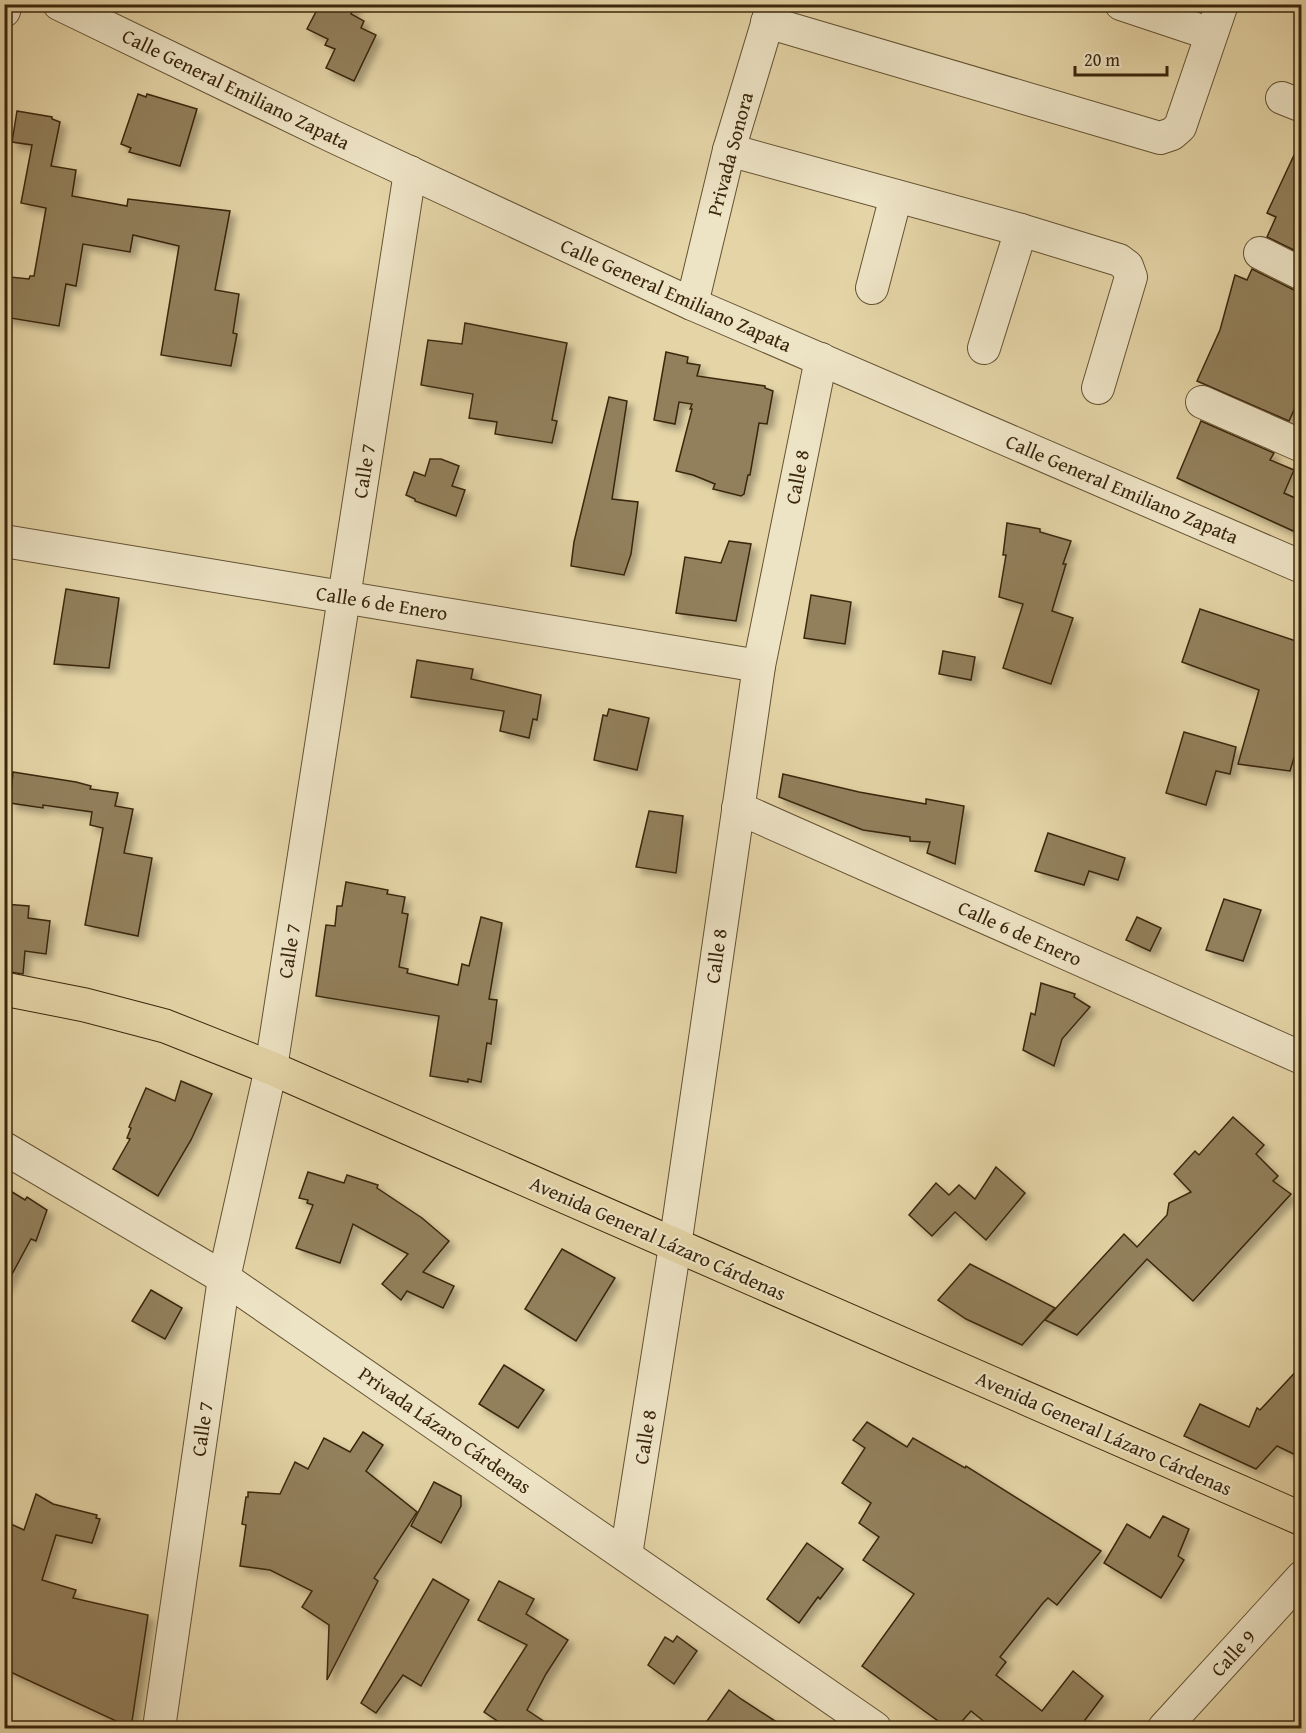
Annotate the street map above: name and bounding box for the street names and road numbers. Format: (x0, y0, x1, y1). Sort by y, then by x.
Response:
street label: Calle General Emiliano Zapata (117, 21, 355, 157)
street label: Privada Sonora (699, 88, 760, 219)
street label: Calle General Emiliano Zapata (556, 230, 797, 359)
street label: Calle General Emiliano Zapata (1001, 426, 1243, 551)
street label: Calle 7 (345, 441, 382, 500)
street label: Calle 8 (777, 447, 816, 507)
street label: Calle 6 de Enero (314, 578, 450, 627)
street label: Calle 6 de Enero (954, 892, 1087, 973)
street label: Calle 7 (270, 921, 307, 980)
street label: Calle 8 (697, 927, 734, 985)
street label: Avenida General Lázaro Cárdenas (525, 1168, 791, 1307)
street label: Privada Lázaro Cárdenas (353, 1359, 538, 1500)
street label: Avenida General Lázaro Cárdenas (971, 1363, 1237, 1502)
street label: Calle 7 (183, 1400, 220, 1458)
street label: Calle 8 (626, 1407, 663, 1466)
street label: Calle 9 (1203, 1623, 1262, 1683)

